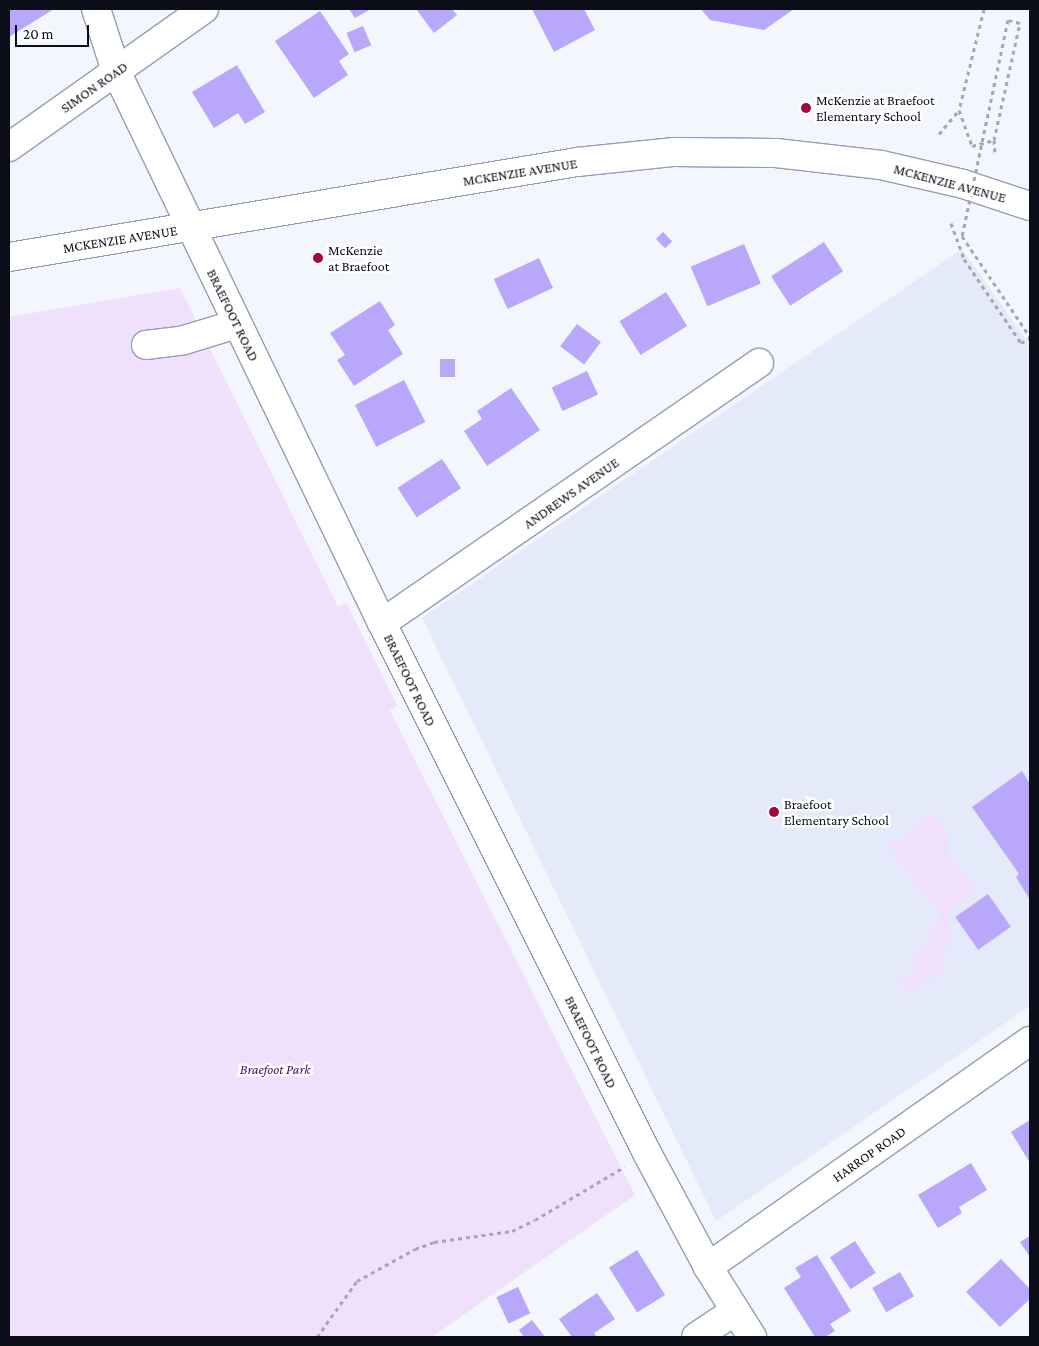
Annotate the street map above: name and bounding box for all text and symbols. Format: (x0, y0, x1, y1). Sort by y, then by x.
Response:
scale bar (18, 15, 91, 47)
text: 20 m (23, 26, 54, 42)
street label: SIMON ROAD (57, 58, 131, 116)
place label: McKenzie at Braefoot Elementary School (816, 92, 935, 124)
marker: McKenzie at Braefoot Elementary School (800, 102, 812, 114)
street label: MCKENZIE AVENUE (462, 155, 578, 189)
street label: MCKENZIE AVENUE (892, 160, 1008, 206)
street label: MCKENZIE AVENUE (62, 222, 178, 256)
place label: McKenzie at Braefoot (328, 242, 389, 274)
marker: McKenzie at Braefoot (312, 252, 324, 264)
street label: BRAEFOOT ROAD (203, 266, 263, 364)
street label: ANDREWS AVENUE (520, 454, 622, 532)
street label: BRAEFOOT ROAD (380, 631, 440, 729)
place label: Braefoot Elementary School (784, 796, 889, 829)
marker: Braefoot Elementary School (768, 806, 780, 818)
street label: BRAEFOOT ROAD (561, 993, 621, 1091)
park label: Braefoot Park (240, 1061, 310, 1077)
street label: HARROP ROAD (829, 1123, 909, 1185)

